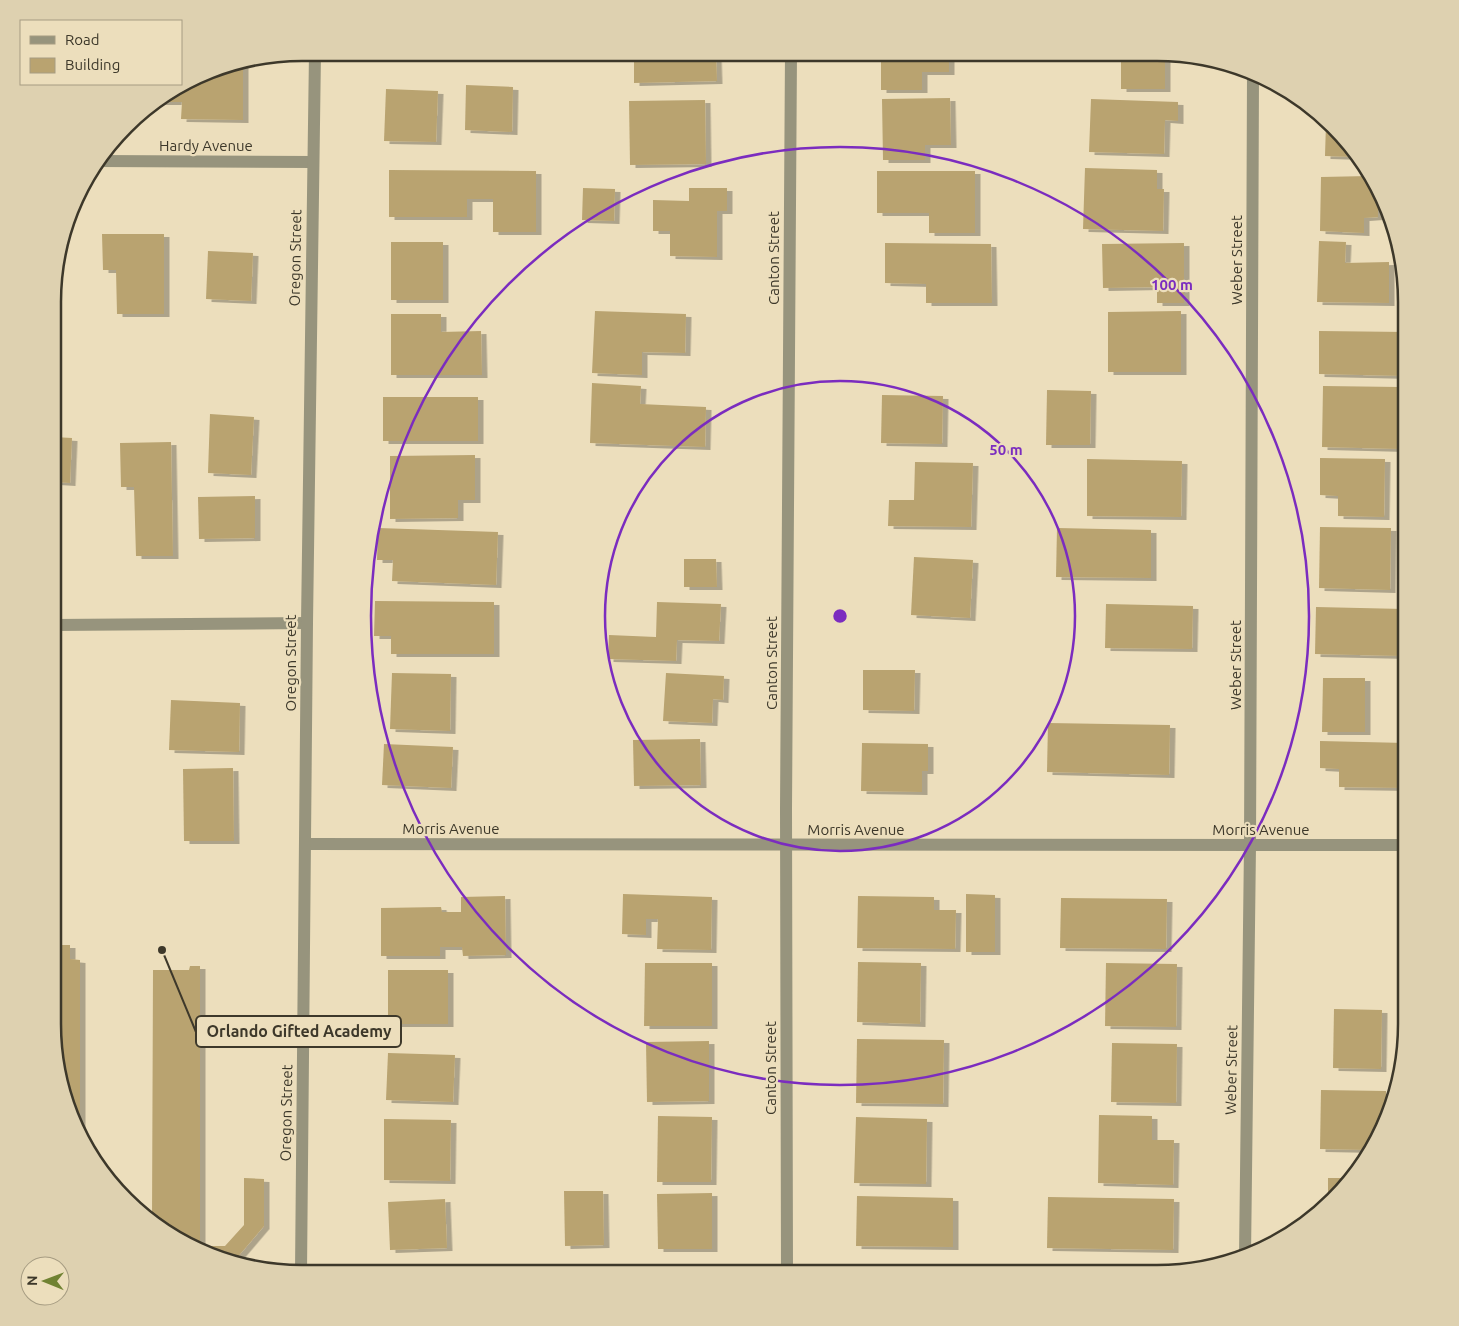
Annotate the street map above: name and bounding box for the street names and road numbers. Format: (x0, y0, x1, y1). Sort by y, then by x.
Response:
street label: Hardy Avenue (159, 137, 253, 154)
street label: Oregon Street (286, 209, 304, 307)
street label: Canton Street (765, 211, 782, 305)
street label: Weber Street (1228, 215, 1245, 305)
street label: Oregon Street (282, 614, 299, 711)
street label: Canton Street (763, 616, 780, 710)
street label: Weber Street (1227, 620, 1244, 710)
street label: Morris Avenue (402, 820, 500, 837)
street label: Morris Avenue (807, 821, 905, 838)
street label: Morris Avenue (1212, 821, 1310, 838)
street label: Canton Street (762, 1021, 779, 1115)
street label: Weber Street (1222, 1025, 1240, 1115)
street label: Oregon Street (277, 1064, 295, 1162)

